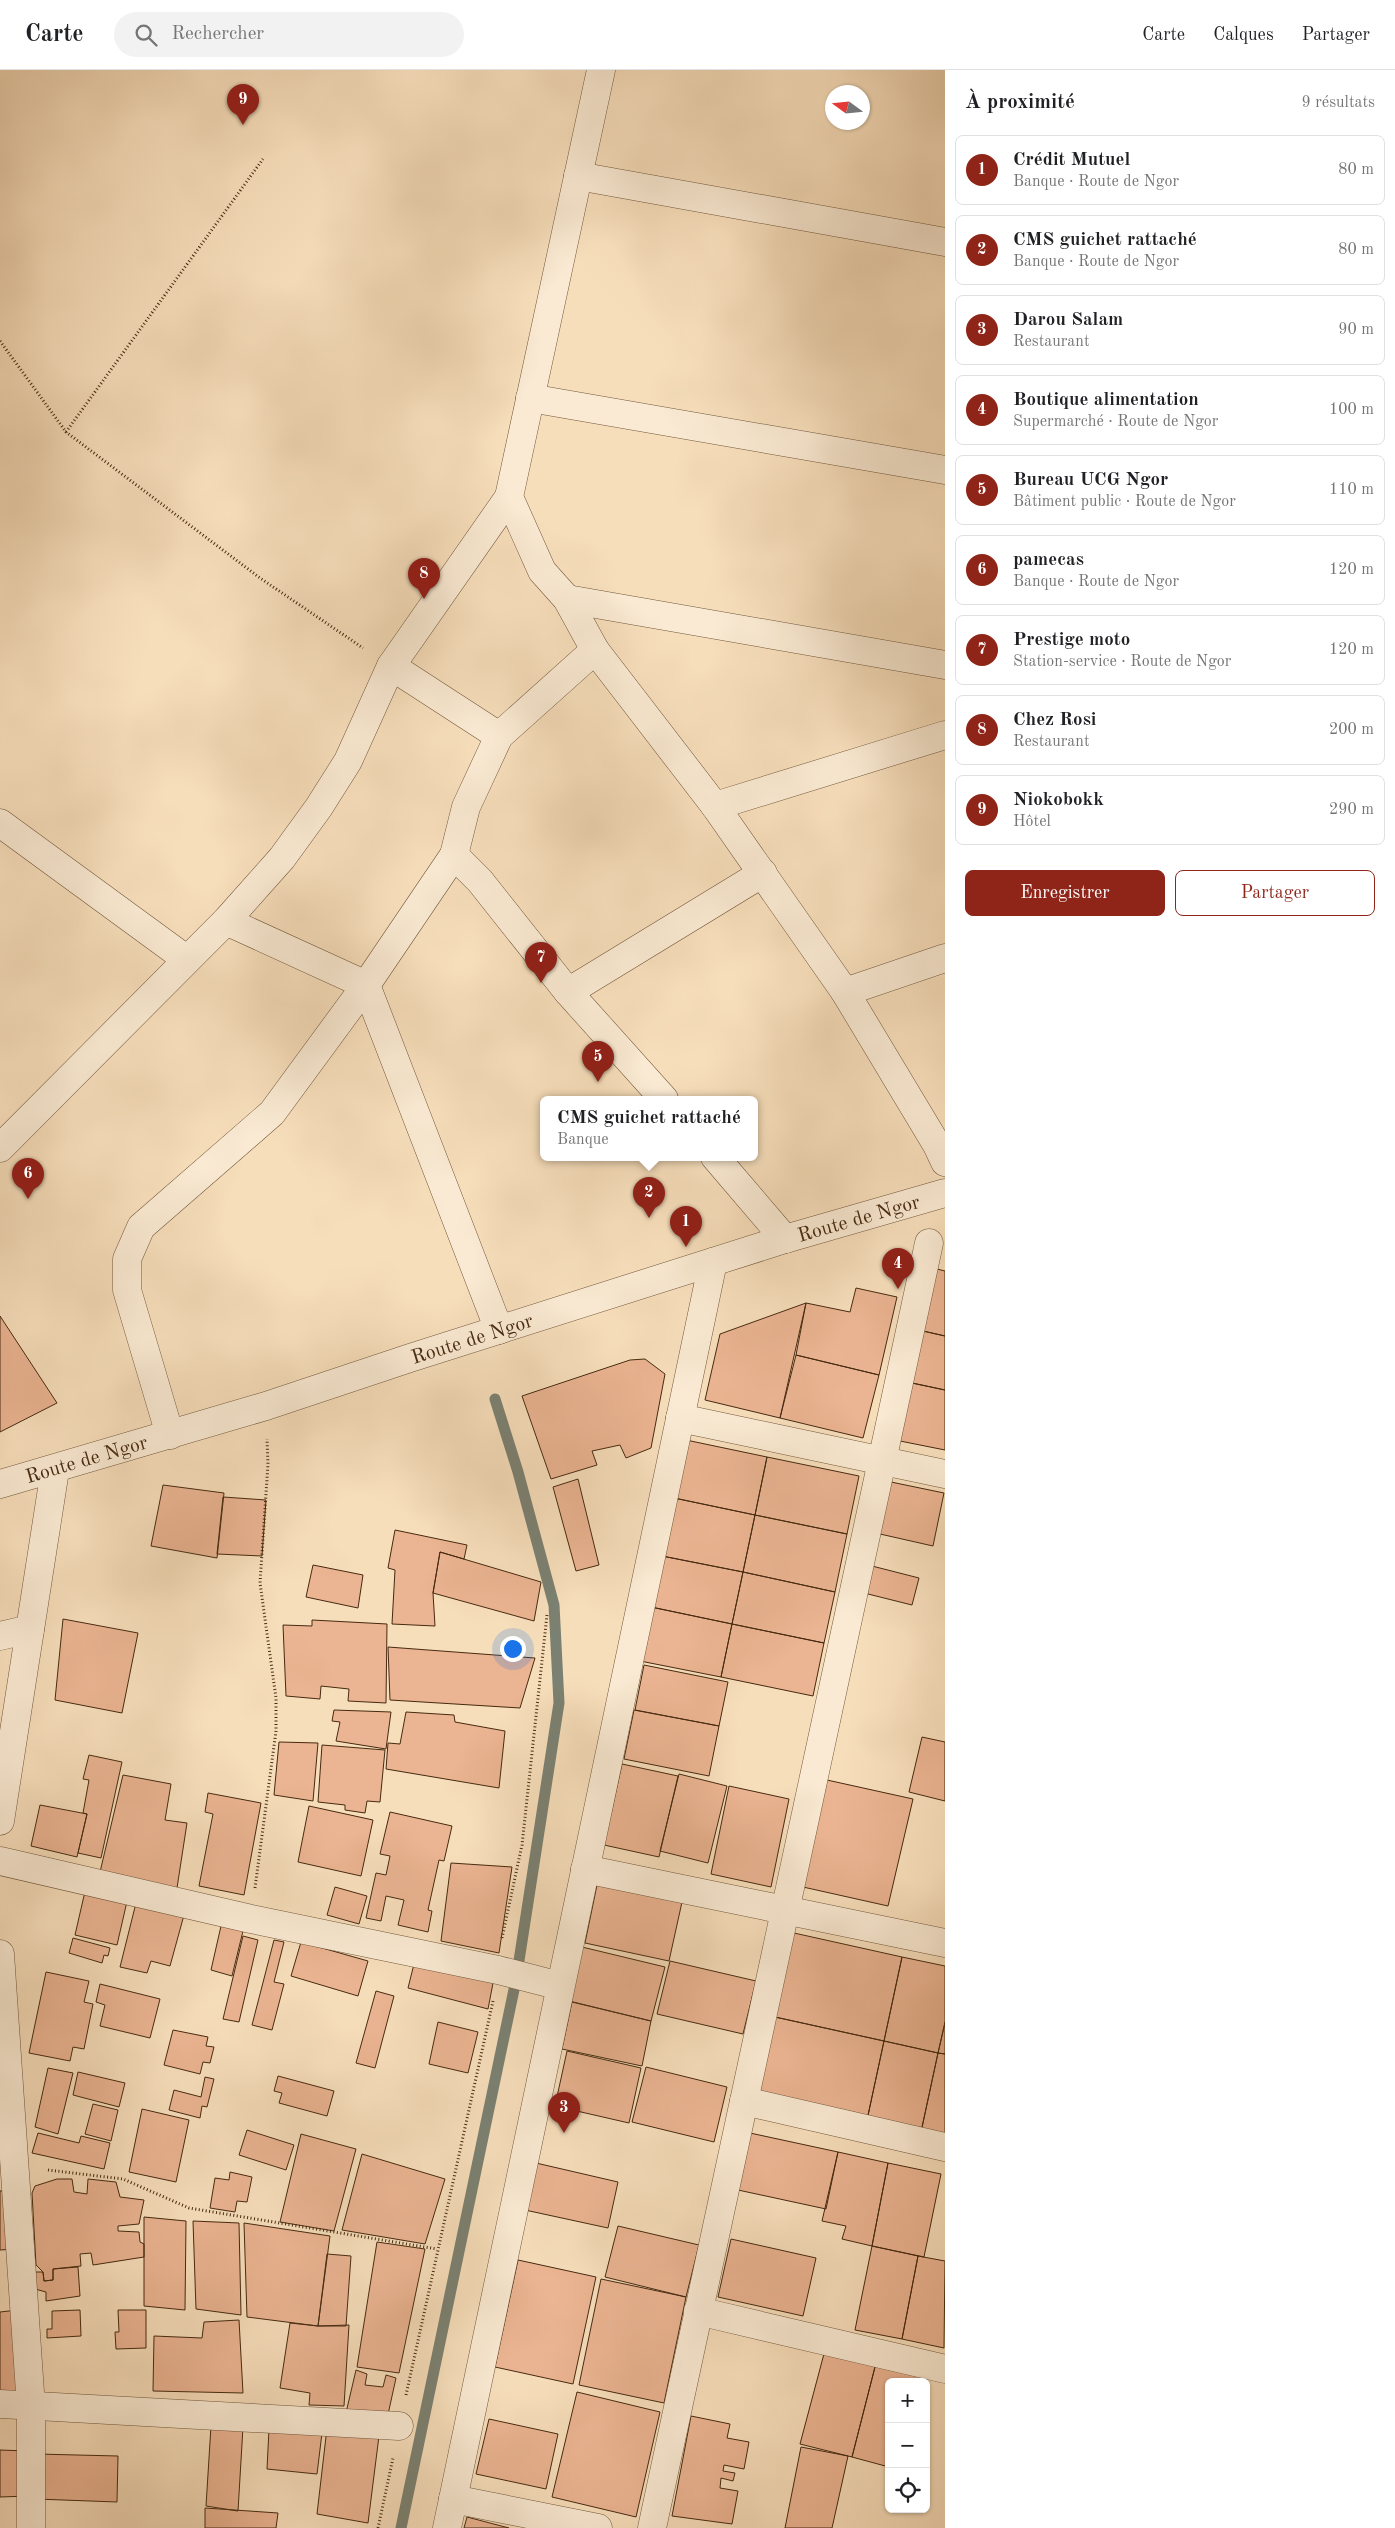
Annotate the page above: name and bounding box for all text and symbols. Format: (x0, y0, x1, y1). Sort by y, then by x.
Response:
search box (114, 12, 464, 57)
icon: search (132, 21, 160, 49)
text: Carte (25, 23, 84, 47)
text: Rechercher (172, 25, 264, 44)
text: Carte (1142, 26, 1185, 44)
text: Calques (1213, 26, 1274, 44)
text: Partager (1302, 26, 1370, 44)
pin: 9 (227, 84, 259, 125)
north arrow (825, 85, 870, 130)
text: À proximité (965, 92, 1075, 113)
text: 9 résultats (1301, 95, 1375, 111)
text: Crédit Mutuel (1013, 151, 1130, 170)
text: 1 (977, 162, 987, 178)
text: 80 m (1338, 162, 1374, 178)
text: Banque · Route de Ngor (1013, 174, 1179, 190)
text: CMS guichet rattaché (1013, 231, 1197, 250)
text: 2 (977, 242, 987, 258)
text: 80 m (1338, 242, 1374, 258)
text: Banque · Route de Ngor (1013, 254, 1179, 270)
text: Darou Salam (1013, 311, 1123, 330)
text: 3 (977, 322, 987, 338)
text: 90 m (1338, 322, 1374, 338)
text: Restaurant (1013, 334, 1090, 350)
text: Boutique alimentation (1013, 391, 1199, 410)
text: 4 (977, 402, 987, 418)
text: 100 m (1329, 402, 1374, 418)
text: Supermarché · Route de Ngor (1013, 414, 1218, 430)
text: Bureau UCG Ngor (1013, 471, 1168, 490)
text: 5 (977, 482, 987, 498)
text: 110 m (1329, 482, 1374, 498)
text: Bâtiment public · Route de Ngor (1013, 494, 1236, 510)
text: pamecas (1013, 551, 1084, 570)
pin: 8 (408, 558, 440, 599)
text: 6 (977, 562, 987, 578)
text: 120 m (1329, 562, 1374, 578)
text: Banque · Route de Ngor (1013, 574, 1179, 590)
text: Prestige moto (1013, 631, 1130, 650)
text: 7 (977, 642, 987, 658)
text: 120 m (1329, 642, 1374, 658)
text: Station-service · Route de Ngor (1013, 654, 1231, 670)
text: Chez Rosi (1013, 711, 1096, 730)
text: 8 (977, 722, 987, 738)
text: 200 m (1329, 722, 1374, 738)
text: Restaurant (1013, 734, 1090, 750)
text: Niokobokk (1013, 791, 1104, 810)
text: 9 (977, 802, 987, 818)
text: 290 m (1329, 802, 1374, 818)
text: Hôtel (1013, 814, 1051, 830)
button: Enregistrer (965, 870, 1165, 916)
button: Partager (1175, 870, 1375, 916)
pin: 7 (525, 942, 557, 983)
pin: 5 (582, 1041, 614, 1082)
popup (540, 1096, 758, 1161)
text: CMS guichet rattaché (557, 1109, 741, 1128)
text: Banque (557, 1132, 609, 1148)
pin: 6 (12, 1158, 44, 1199)
pin: 2 (633, 1177, 665, 1218)
street label: Route de Ngor (796, 1193, 923, 1247)
pin: 1 (670, 1206, 702, 1247)
pin: 4 (882, 1248, 914, 1289)
street label: Route de Ngor (409, 1312, 536, 1369)
street label: Route de Ngor (23, 1433, 150, 1488)
your location (500, 1636, 526, 1662)
pin: 3 (548, 2092, 580, 2133)
map controls (885, 2378, 930, 2513)
button: + (885, 2378, 930, 2423)
button: − (885, 2423, 930, 2468)
button: locate (885, 2468, 930, 2513)

